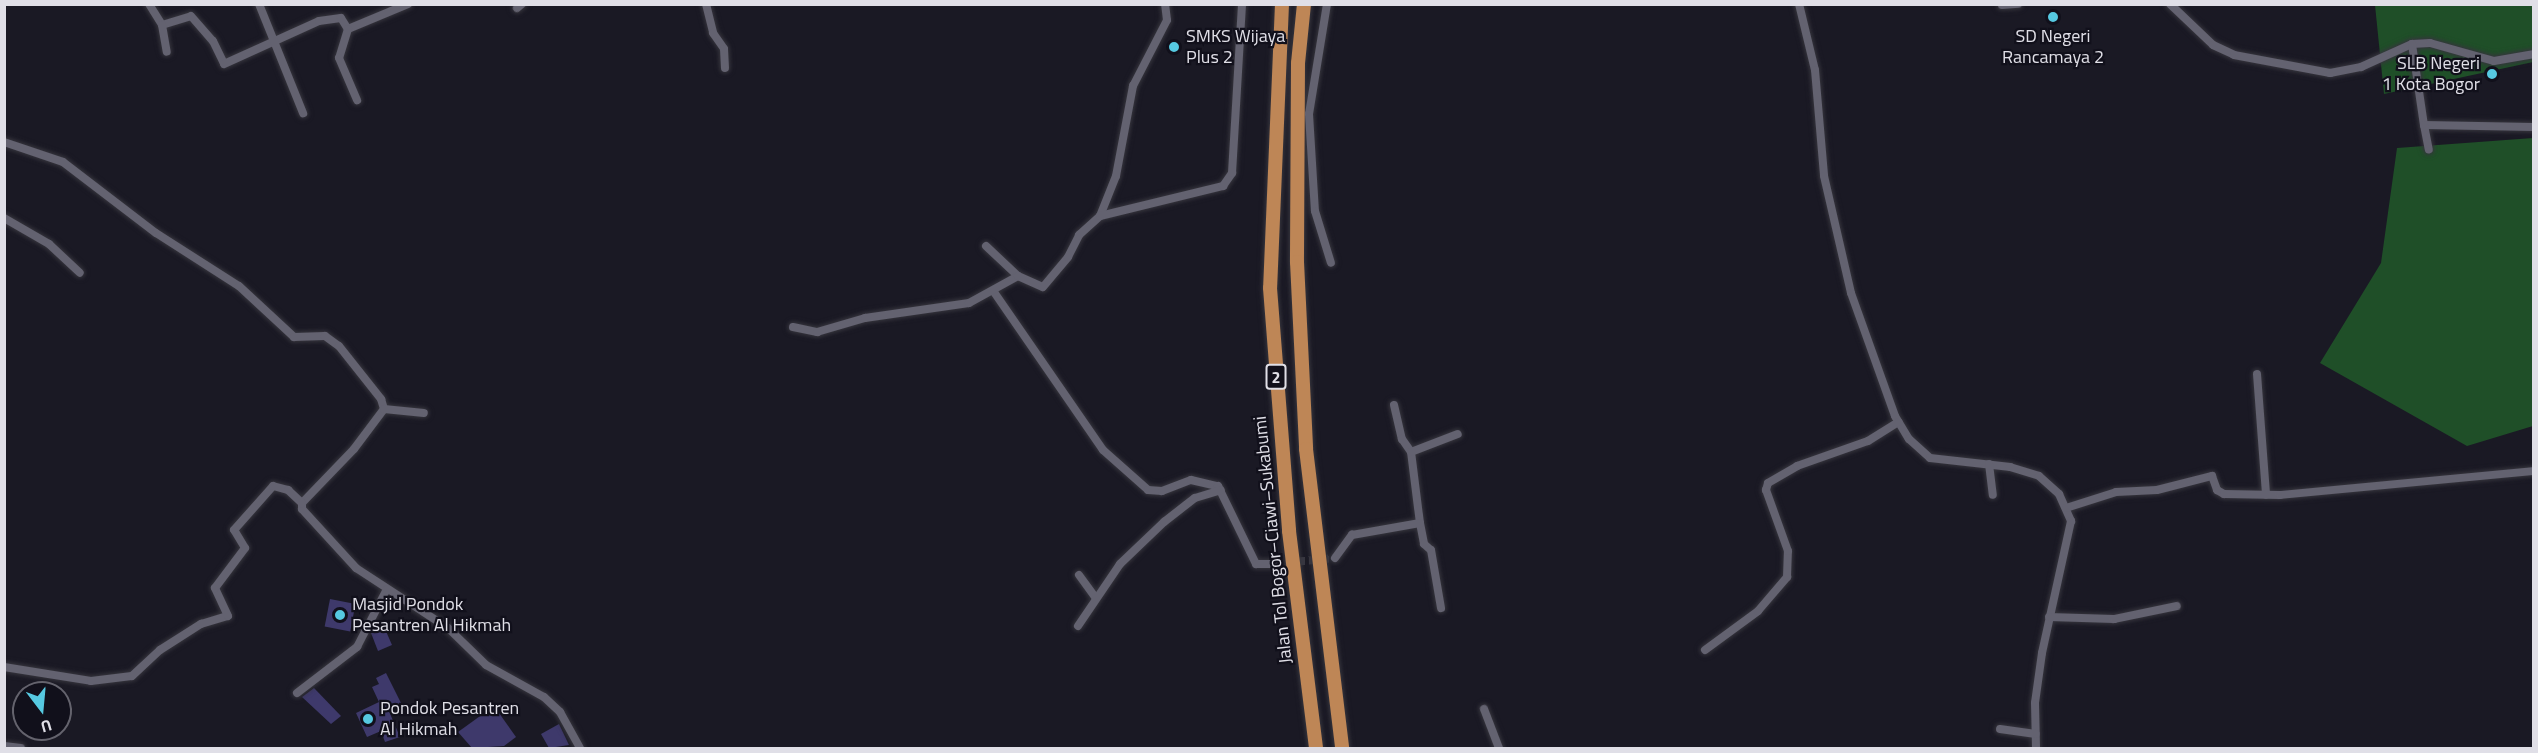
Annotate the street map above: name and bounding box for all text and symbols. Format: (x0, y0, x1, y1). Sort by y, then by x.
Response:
marker: SD Negeri Rancamaya 2 (2046, 10, 2060, 24)
place label: SMKS Wijaya Plus 2 (1186, 26, 1285, 68)
place label: SD Negeri Rancamaya 2 (2002, 26, 2104, 68)
marker: SMKS Wijaya Plus 2 (1167, 40, 1181, 54)
place label: SLB Negeri 1 Kota Bogor (2382, 53, 2480, 96)
marker: SLB Negeri 1 Kota Bogor (2485, 67, 2499, 81)
road number: 2 (1266, 364, 1286, 390)
street label: Jalan Tol Bogor–Ciawi–Sukabumi (1249, 415, 1297, 665)
place label: Masjid Pondok Pesantren Al Hikmah (352, 594, 511, 636)
marker: Masjid Pondok Pesantren Al Hikmah (333, 608, 347, 622)
north arrow (12, 681, 72, 741)
place label: Pondok Pesantren Al Hikmah (380, 698, 519, 740)
marker: Pondok Pesantren Al Hikmah (361, 712, 375, 726)
text: U (38, 713, 55, 739)

